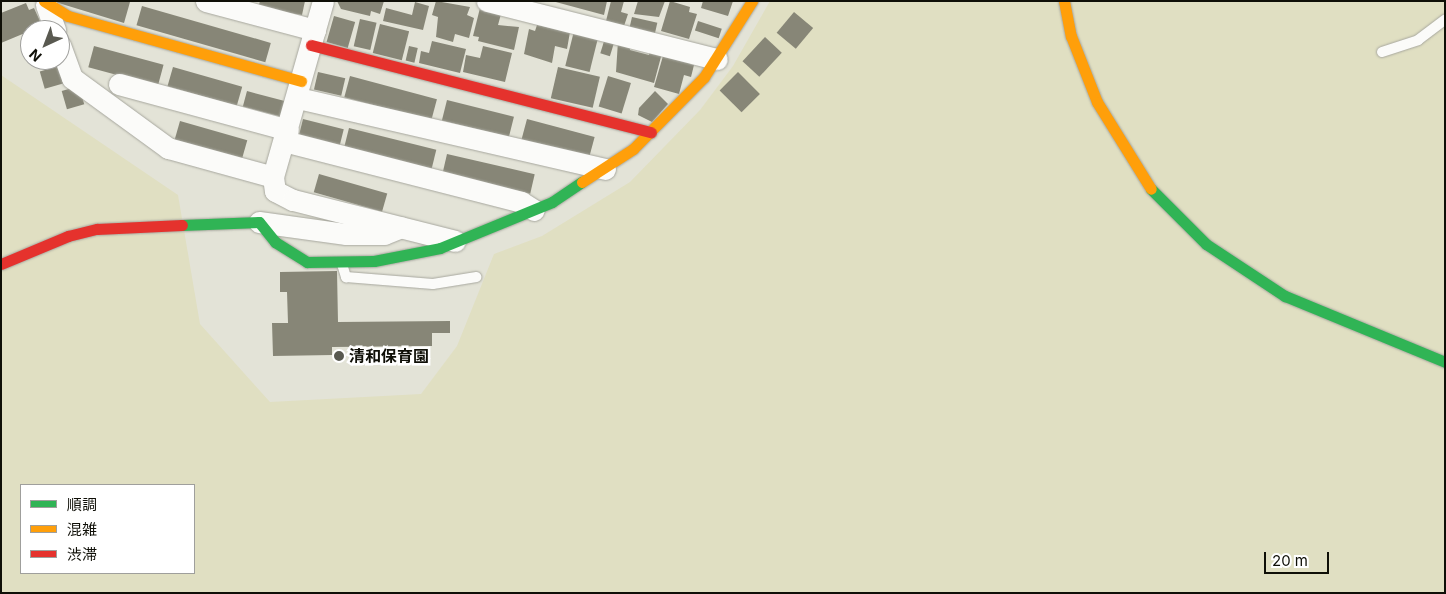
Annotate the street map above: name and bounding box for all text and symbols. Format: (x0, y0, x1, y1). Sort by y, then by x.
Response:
north arrow (20, 20, 70, 70)
text: N (25, 46, 45, 65)
place label: 清和保育園 (349, 346, 429, 366)
marker: 清和保育園 (333, 350, 345, 362)
legend (20, 484, 195, 574)
text: 順調 (67, 495, 97, 514)
text: 混雑 (67, 520, 97, 539)
scale bar (1266, 542, 1331, 574)
text: 渋滞 (67, 545, 97, 564)
text: 20 m (1272, 551, 1308, 570)

